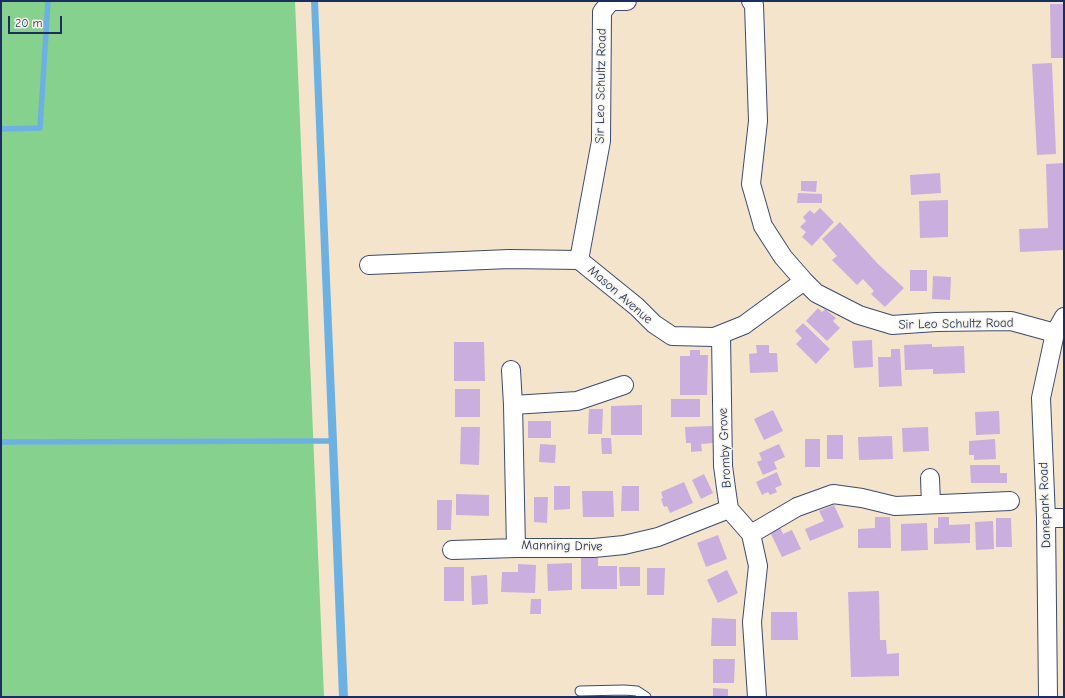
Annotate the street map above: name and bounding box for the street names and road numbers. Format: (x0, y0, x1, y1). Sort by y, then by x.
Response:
street label: Sir Leo Schultz Road (592, 28, 610, 144)
street label: Mason Avenue (584, 263, 656, 327)
street label: Sir Leo Schultz Road (898, 315, 1014, 333)
street label: Bromby Grove (715, 407, 735, 489)
street label: Danepark Road (1036, 462, 1054, 548)
street label: Manning Drive (521, 537, 603, 555)

